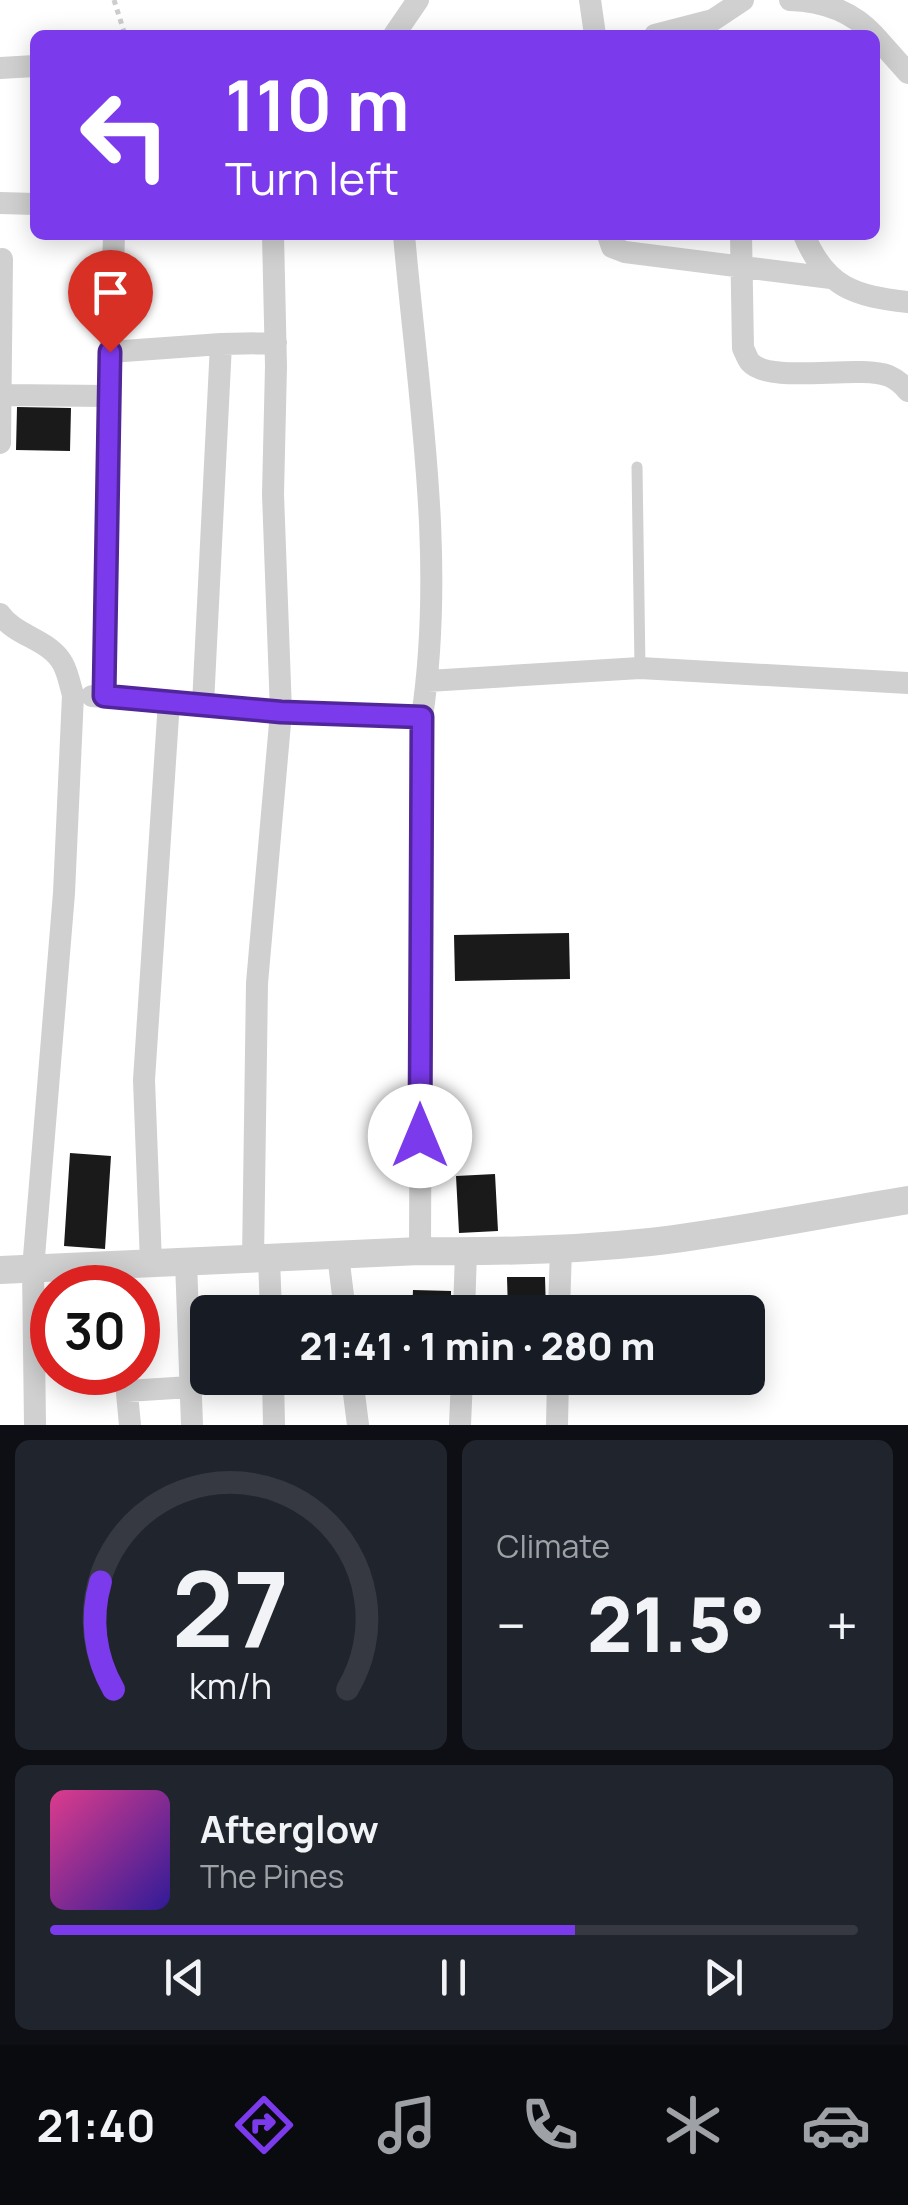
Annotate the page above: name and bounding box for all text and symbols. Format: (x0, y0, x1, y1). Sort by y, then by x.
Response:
text: 110 m (225, 56, 409, 152)
icon: left (60, 70, 190, 200)
text: Turn left (225, 147, 399, 209)
pin (68, 250, 153, 353)
icon: arrive (83, 265, 138, 320)
position arrow (368, 1084, 472, 1188)
speed limit sign: 30 (30, 1265, 160, 1395)
text: 21:41 · 1 min · 280 m (300, 1319, 655, 1371)
text: Climate (497, 1524, 610, 1568)
text: 27 (172, 1536, 289, 1678)
text: 21.5° (587, 1572, 765, 1675)
text: − (497, 1587, 526, 1663)
text: + (826, 1587, 858, 1663)
text: km/h (189, 1661, 272, 1710)
text: Afterglow (200, 1802, 379, 1854)
text: The Pines (200, 1854, 344, 1898)
icon: previous (157, 1950, 212, 2005)
icon: pause (426, 1950, 481, 2005)
icon: next (696, 1950, 751, 2005)
icon: directions (229, 2090, 299, 2160)
icon: music (372, 2090, 442, 2160)
icon: phone (515, 2090, 585, 2160)
icon: climate (658, 2090, 728, 2160)
icon: car (801, 2090, 871, 2160)
text: 21:40 (37, 2094, 156, 2156)

